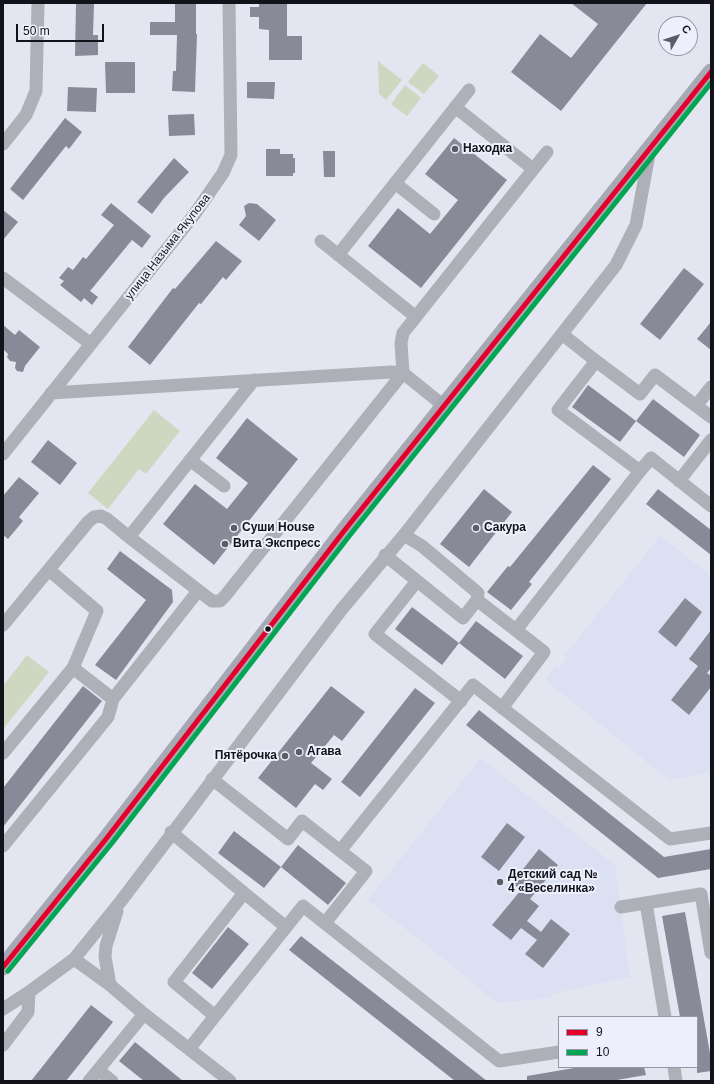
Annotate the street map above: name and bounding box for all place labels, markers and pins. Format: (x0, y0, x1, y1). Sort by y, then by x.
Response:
place label: Находка (463, 142, 512, 156)
marker: Находка (450, 144, 460, 154)
place label: Суши House (242, 521, 315, 535)
place label: Сакура (484, 521, 526, 535)
marker: Суши House (229, 523, 239, 533)
marker: Сакура (471, 523, 481, 533)
place label: Вита Экспресс (233, 537, 320, 551)
marker: Вита Экспресс (220, 539, 230, 549)
unlabelled marker (263, 624, 273, 634)
place label: Агава (307, 745, 341, 759)
marker: Агава (294, 747, 304, 757)
place label: Пятёрочка (215, 749, 277, 763)
marker: Пятёрочка (280, 751, 290, 761)
place label: Детский сад № 4 «Веселинка» (508, 868, 598, 896)
marker: Детский сад № 4 «Веселинка» (495, 877, 505, 887)

